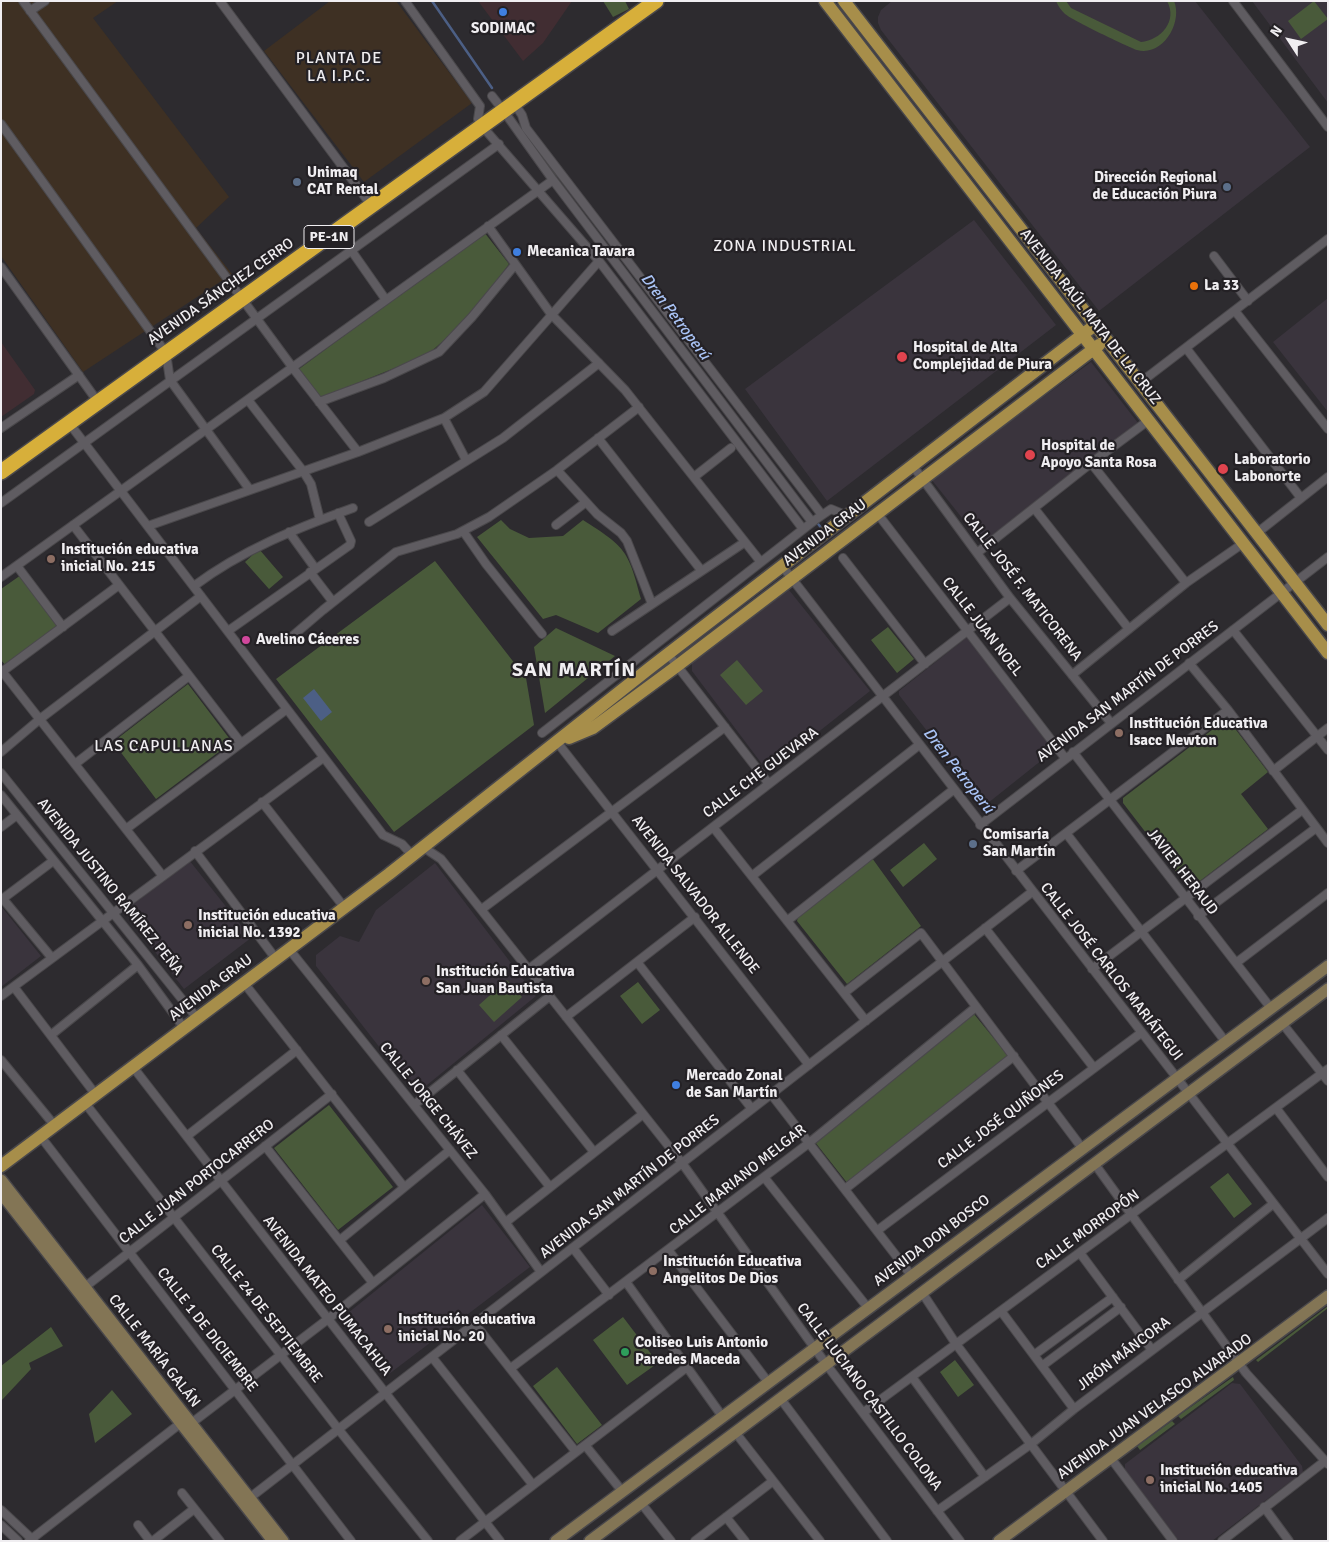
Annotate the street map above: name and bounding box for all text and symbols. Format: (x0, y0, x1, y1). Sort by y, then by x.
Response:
marker: SODIMAC (497, 6, 509, 18)
north arrow (1264, 15, 1314, 65)
place label: SODIMAC (471, 20, 535, 38)
text: N (1267, 22, 1286, 40)
district label: PLANTA DE LA I.P.C. (295, 49, 383, 87)
place label: Unimaq CAT Rental (307, 164, 378, 199)
place label: Dirección Regional de Educación Piura (1093, 169, 1217, 204)
marker: Unimaq CAT Rental (291, 176, 303, 188)
marker: Dirección Regional de Educación Piura (1221, 181, 1233, 193)
road number: PE-1N (304, 226, 354, 248)
street label: AVENIDA RAÚL MATA DE LA CRUZ (1016, 226, 1164, 408)
street label: AVENIDA SÁNCHEZ CERRO (144, 235, 298, 349)
district label: ZONA INDUSTRIAL (711, 237, 859, 257)
place label: Mecanica Tavara (527, 243, 635, 261)
marker: Mecanica Tavara (511, 246, 523, 258)
water label: Dren Petroperú (636, 270, 714, 364)
place label: La 33 (1204, 277, 1239, 295)
marker: La 33 (1188, 280, 1200, 292)
place label: Hospital de Alta Complejidad de Piura (913, 339, 1052, 374)
marker: Hospital de Alta Complejidad de Piura (895, 350, 909, 364)
place label: Hospital de Apoyo Santa Rosa (1041, 437, 1157, 472)
marker: Hospital de Apoyo Santa Rosa (1023, 448, 1037, 462)
place label: Laboratorio Labonorte (1234, 451, 1311, 486)
marker: Laboratorio Labonorte (1216, 462, 1230, 476)
street label: AVENIDA GRAU (780, 496, 870, 570)
street label: CALLE JOSÉ F. MATICORENA (958, 509, 1086, 665)
place label: Institución educativa inicial No. 215 (61, 541, 199, 576)
marker: Institución educativa inicial No. 215 (45, 553, 57, 565)
street label: CALLE JUAN NOEL (938, 574, 1026, 680)
street label: AVENIDA SAN MARTÍN DE PORRES (1033, 618, 1223, 766)
place label: Avelino Cáceres (256, 631, 359, 649)
marker: Avelino Cáceres (240, 634, 252, 646)
district label: SAN MARTÍN (511, 659, 637, 683)
place label: Institución Educativa Isacc Newton (1129, 715, 1268, 750)
street label: CALLE CHE GUEVARA (700, 724, 822, 822)
water label: Dren Petroperú (919, 724, 997, 818)
marker: Institución Educativa Isacc Newton (1113, 727, 1125, 739)
district label: LAS CAPULLANAS (93, 737, 235, 757)
street label: AVENIDA JUSTINO RAMÍREZ PEÑA (33, 795, 187, 979)
street label: AVENIDA SALVADOR ALLENDE (627, 812, 763, 978)
street label: JAVIER HERAUD (1143, 825, 1221, 919)
place label: Comisaría San Martín (983, 826, 1056, 861)
marker: Comisaría San Martín (967, 838, 979, 850)
street label: CALLE JOSÉ CARLOS MARIÁTEGUI (1036, 879, 1186, 1065)
place label: Institución educativa inicial No. 1392 (198, 907, 336, 942)
marker: Institución educativa inicial No. 1392 (182, 919, 194, 931)
street label: AVENIDA GRAU (166, 951, 256, 1025)
place label: Institución Educativa San Juan Bautista (436, 963, 575, 998)
marker: Institución Educativa San Juan Bautista (420, 975, 432, 987)
street label: CALLE JORGE CHÁVEZ (375, 1039, 481, 1163)
place label: Mercado Zonal de San Martín (686, 1067, 783, 1102)
street label: CALLE JOSÉ QUIÑONES (934, 1067, 1068, 1173)
marker: Mercado Zonal de San Martín (670, 1079, 682, 1091)
street label: AVENIDA SAN MARTÍN DE PORRES (537, 1111, 723, 1263)
street label: CALLE JUAN PORTOCARRERO (116, 1116, 278, 1248)
street label: CALLE MARIANO MELGAR (666, 1121, 810, 1239)
street label: CALLE MORROPÓN (1033, 1186, 1143, 1274)
street label: AVENIDA DON BOSCO (870, 1191, 994, 1291)
street label: AVENIDA MATEO PUMACAHUA (259, 1212, 395, 1380)
street label: CALLE 24 DE SEPTIEMBRE (206, 1241, 326, 1387)
place label: Institución Educativa Angelitos De Dios (663, 1253, 802, 1288)
street label: CALLE 1 DE DICIEMBRE (153, 1264, 261, 1396)
marker: Institución Educativa Angelitos De Dios (647, 1265, 659, 1277)
street label: CALLE MARÍA GALÁN (104, 1291, 204, 1411)
street label: CALLE LUCIANO CASTILLO COLONA (792, 1300, 946, 1494)
place label: Institución educativa inicial No. 20 (398, 1311, 536, 1346)
street label: JIRÓN MÁNCORA (1074, 1313, 1174, 1395)
marker: Institución educativa inicial No. 20 (382, 1323, 394, 1335)
street label: AVENIDA JUAN VELASCO ALVARADO (1054, 1330, 1256, 1484)
place label: Coliseo Luis Antonio Paredes Maceda (635, 1334, 768, 1369)
marker: Coliseo Luis Antonio Paredes Maceda (619, 1346, 631, 1358)
place label: Institución educativa inicial No. 1405 (1160, 1462, 1298, 1497)
marker: Institución educativa inicial No. 1405 (1144, 1474, 1156, 1486)

